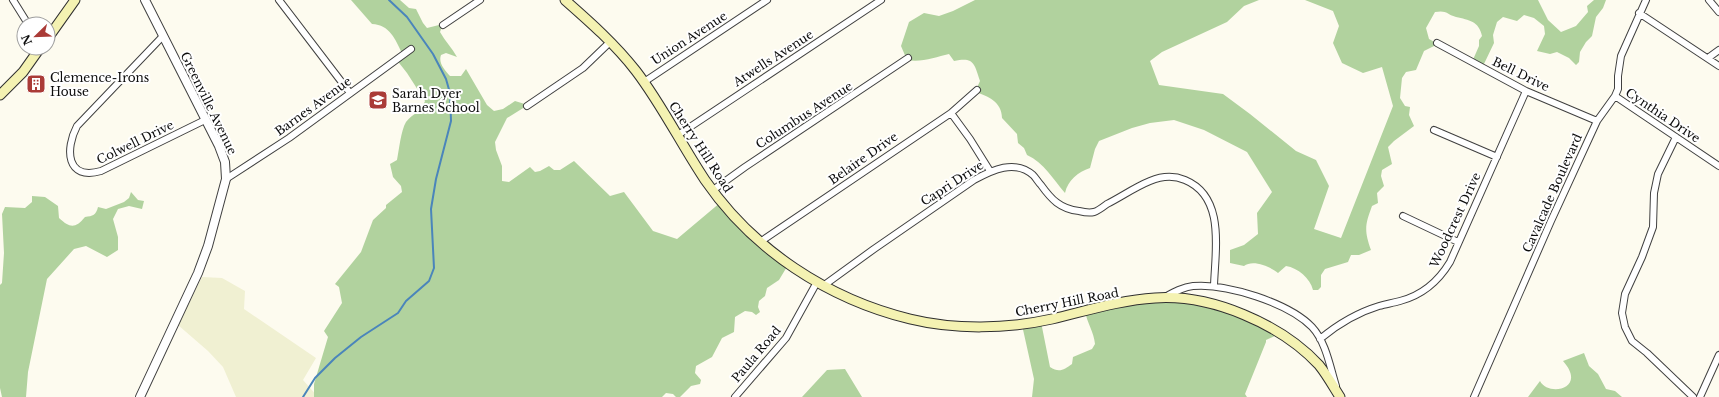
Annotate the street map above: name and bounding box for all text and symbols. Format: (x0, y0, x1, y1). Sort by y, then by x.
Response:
street label: Union Avenue (648, 8, 730, 68)
north arrow (16, 16, 56, 56)
street label: Atwells Avenue (729, 26, 816, 90)
text: N (18, 32, 35, 47)
street label: Greenville Avenue (178, 49, 240, 157)
street label: Bell Drive (1490, 54, 1552, 94)
place label: Clemence-Irons House (50, 70, 149, 99)
building icon: Clemence-Irons House (25, 73, 47, 95)
street label: Barnes Avenue (272, 73, 354, 139)
street label: Columbus Avenue (753, 78, 855, 152)
street label: Cynthia Drive (1623, 85, 1703, 146)
place label: Sarah Dyer Barnes School (392, 86, 480, 115)
school or university icon: Sarah Dyer Barnes School (367, 89, 389, 111)
street label: Cherry Hill Road (666, 99, 736, 195)
street label: Colwell Drive (94, 117, 176, 167)
street label: Belaire Drive (826, 129, 901, 187)
street label: Cavalcade Boulevard (1519, 131, 1585, 255)
street label: Capri Drive (918, 157, 986, 209)
street label: Woodcrest Drive (1426, 170, 1484, 271)
street label: Cherry Hill Road (1014, 285, 1120, 319)
street label: Paula Road (728, 323, 784, 385)

